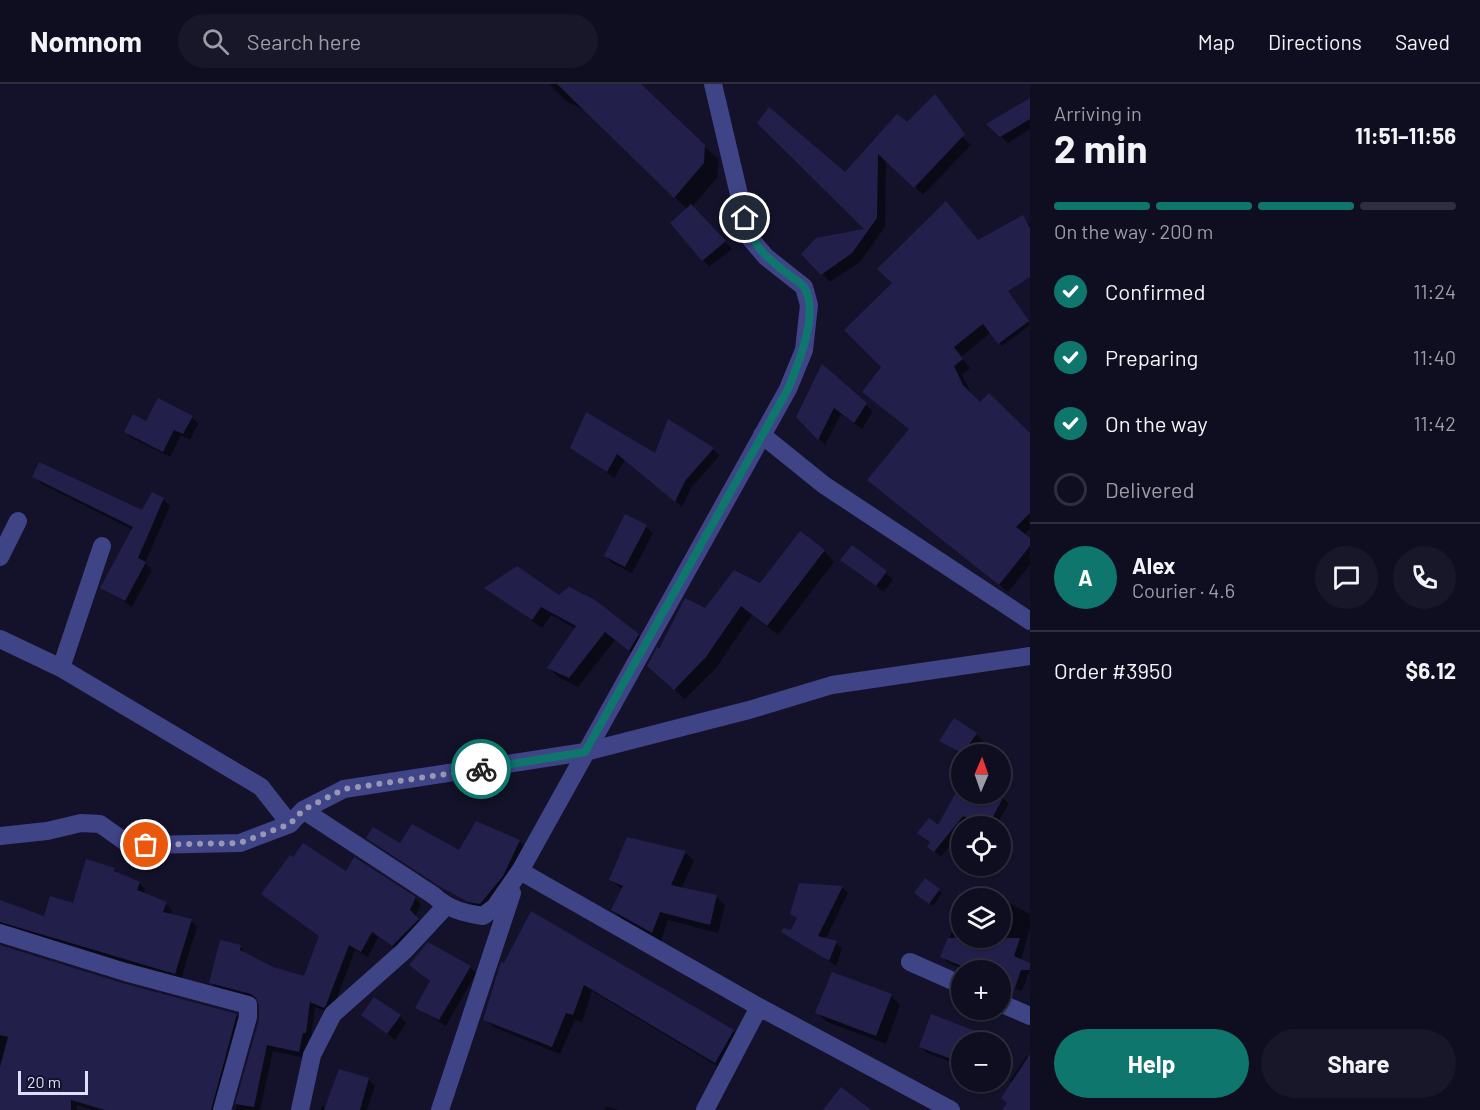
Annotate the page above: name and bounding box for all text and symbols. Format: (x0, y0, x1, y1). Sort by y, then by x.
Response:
search box (178, 14, 598, 68)
text: Nomnom (30, 24, 142, 58)
icon: search (199, 25, 232, 58)
text: Search here (247, 28, 361, 54)
text: Map (1198, 29, 1235, 54)
text: Directions (1268, 29, 1362, 54)
text: Saved (1395, 29, 1450, 54)
text: Arriving in (1054, 101, 1142, 125)
text: 11:51–11:56 (1355, 122, 1456, 148)
text: 2 min (1054, 124, 1147, 171)
pin (719, 192, 770, 243)
icon: home (728, 201, 761, 234)
text: On the way · 200 m (1054, 219, 1213, 243)
icon: check (1054, 275, 1087, 308)
text: Confirmed (1105, 278, 1205, 304)
text: 11:24 (1413, 279, 1456, 303)
icon: check (1054, 341, 1087, 374)
text: Preparing (1105, 344, 1198, 370)
text: 11:40 (1413, 345, 1456, 369)
icon: check (1054, 407, 1087, 440)
text: On the way (1105, 410, 1208, 436)
text: 11:42 (1413, 411, 1456, 435)
text: Delivered (1105, 476, 1194, 502)
button: chat (1315, 546, 1378, 609)
button: phone (1393, 546, 1456, 609)
text: Alex (1132, 552, 1175, 578)
text: A (1078, 564, 1093, 590)
text: Courier · 4.6 (1132, 578, 1235, 602)
text: Order #3950 (1054, 657, 1173, 683)
text: $6.12 (1406, 657, 1456, 683)
courier (451, 739, 511, 799)
north arrow (951, 744, 1011, 804)
map controls (951, 744, 1011, 1092)
icon: bike (465, 753, 498, 786)
button: locate (951, 816, 1011, 876)
pin (120, 819, 171, 870)
icon: bag (129, 828, 162, 861)
button: layers (951, 888, 1011, 948)
button: + (951, 960, 1011, 1020)
button: Help (1054, 1029, 1249, 1098)
button: Share (1261, 1029, 1456, 1098)
button: − (951, 1032, 1011, 1092)
scale bar (18, 1068, 88, 1096)
text: 20 m (27, 1072, 61, 1091)

